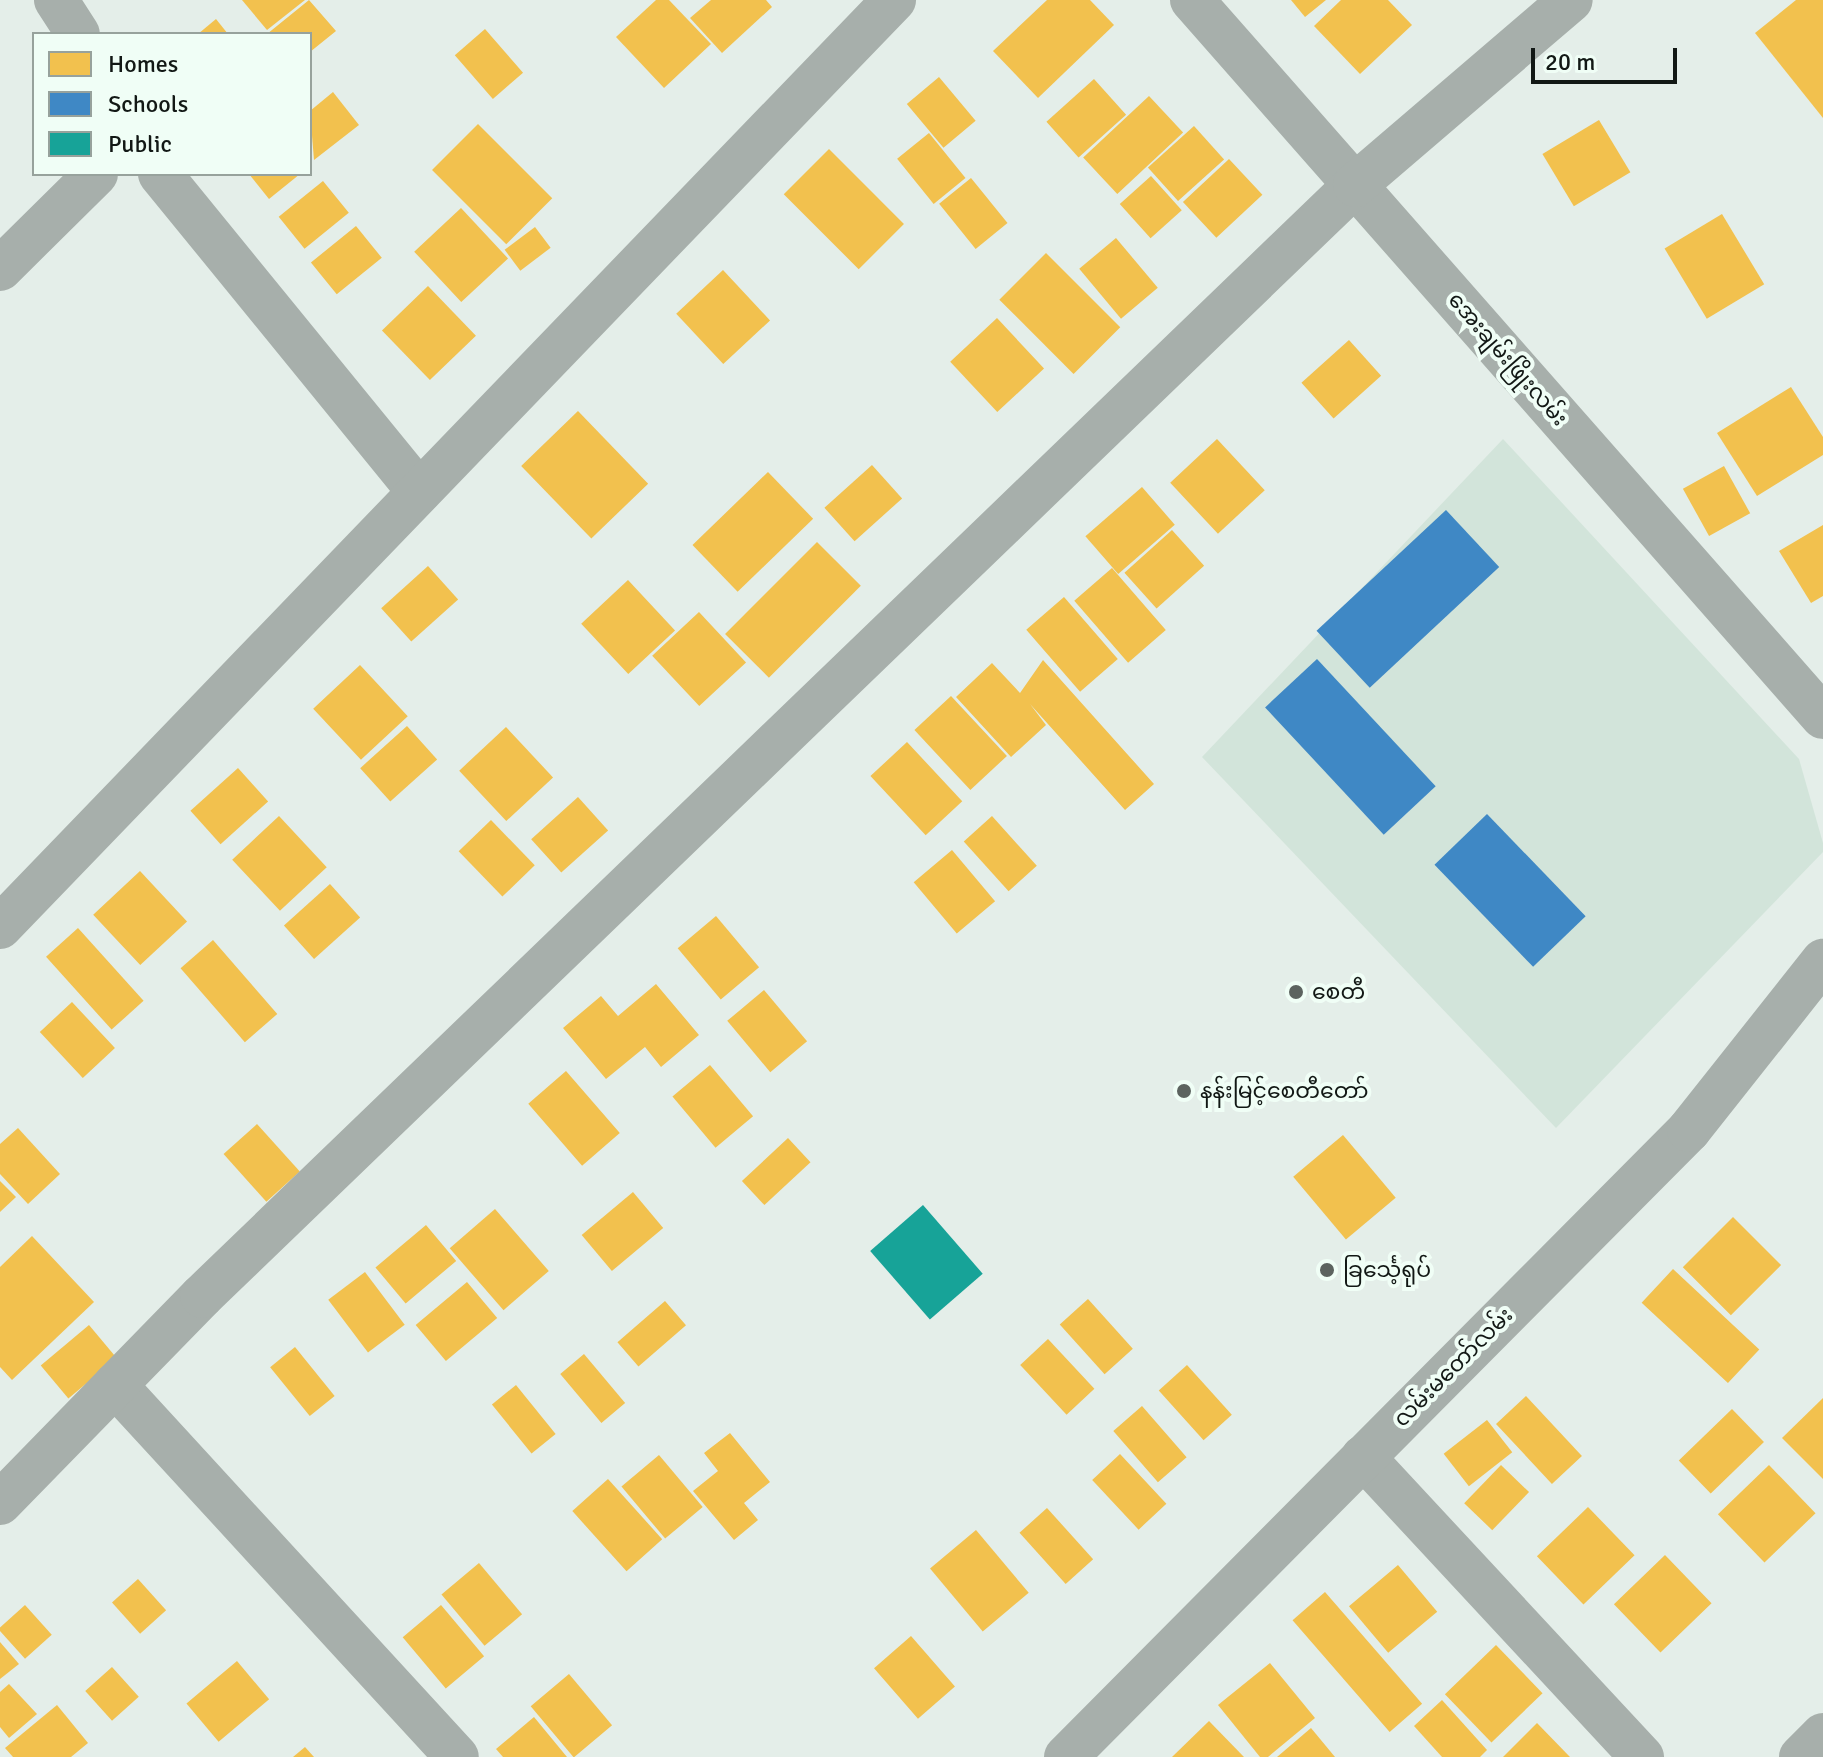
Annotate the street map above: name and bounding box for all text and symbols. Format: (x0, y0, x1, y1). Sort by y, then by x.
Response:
legend (32, 32, 312, 176)
scale bar (1535, 32, 1681, 82)
text: 20 m (1545, 47, 1595, 77)
text: Homes (108, 49, 178, 79)
text: Schools (108, 89, 188, 119)
text: Public (108, 129, 172, 159)
street label: အေးချမ်းဖြိုးလမ်း (1443, 287, 1573, 431)
place label: စေတီ (1312, 979, 1365, 1005)
marker: စေတီ (1287, 983, 1305, 1001)
place label: နန်းမြင့်စေတီတော် (1200, 1078, 1368, 1104)
marker: နန်းမြင့်စေတီတော် (1175, 1082, 1193, 1100)
place label: ခြင်္သေ့ရုပ် (1343, 1257, 1431, 1283)
marker: ခြင်္သေ့ရုပ် (1318, 1261, 1336, 1279)
street label: လမ်းမတော်လမ်း (1388, 1302, 1518, 1432)

